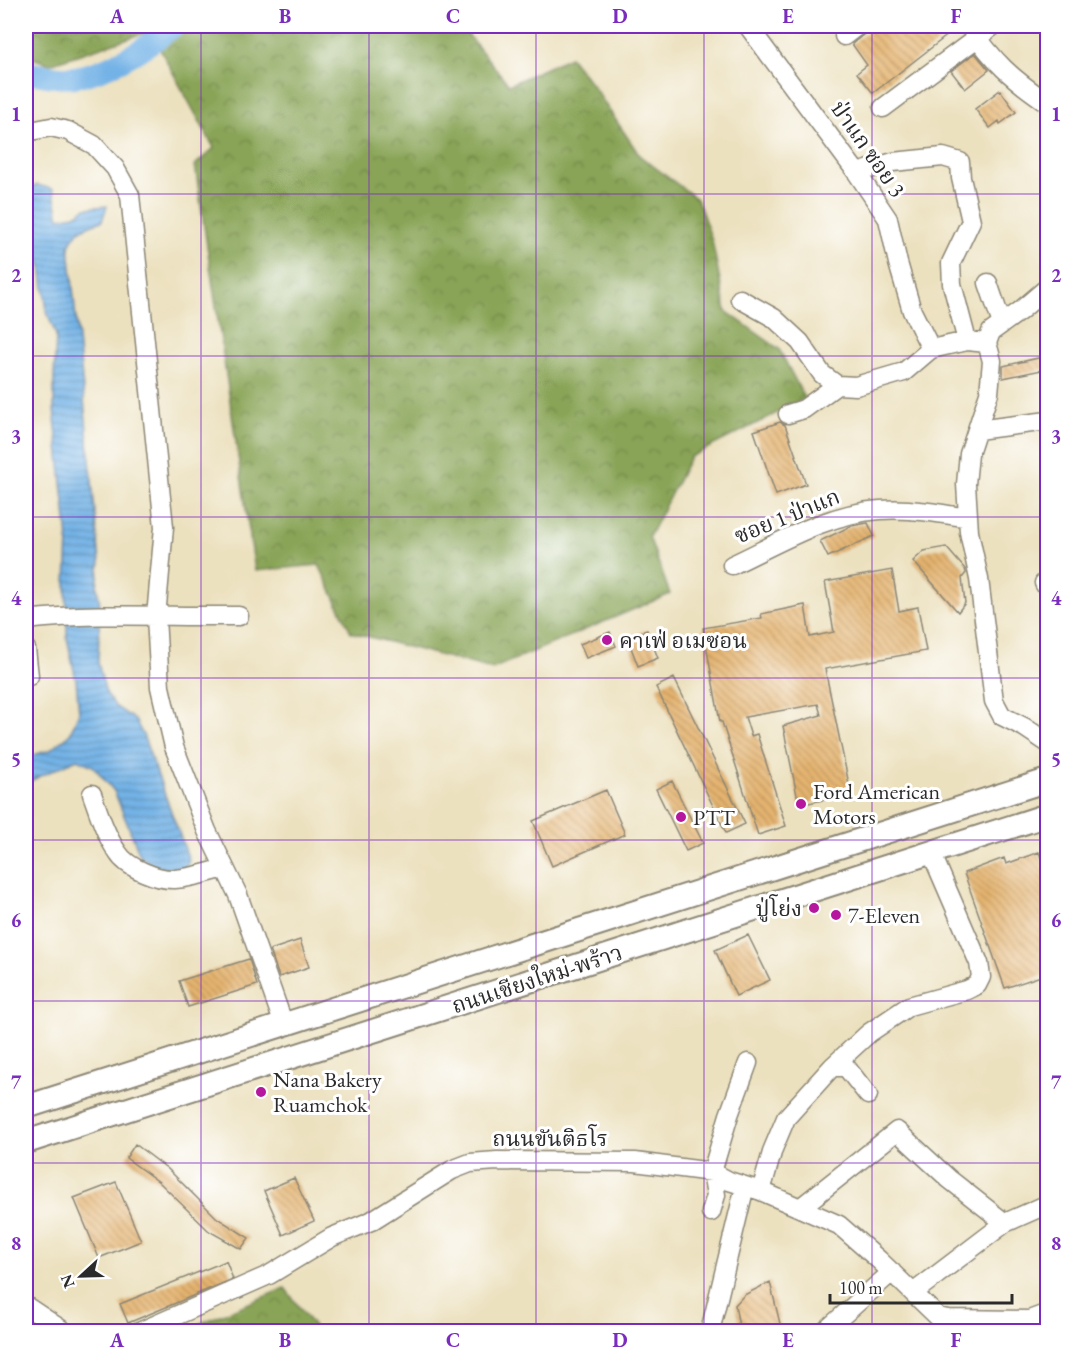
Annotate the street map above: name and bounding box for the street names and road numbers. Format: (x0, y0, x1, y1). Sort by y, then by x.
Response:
street label: ป่าแก ซอย 3 (824, 95, 912, 203)
street label: ซอย 1 ป่าแก (730, 482, 844, 550)
street label: ถนนเชียงใหม่-พร้าว (448, 938, 626, 1020)
street label: ถนนขันติธโร (492, 1124, 608, 1153)

